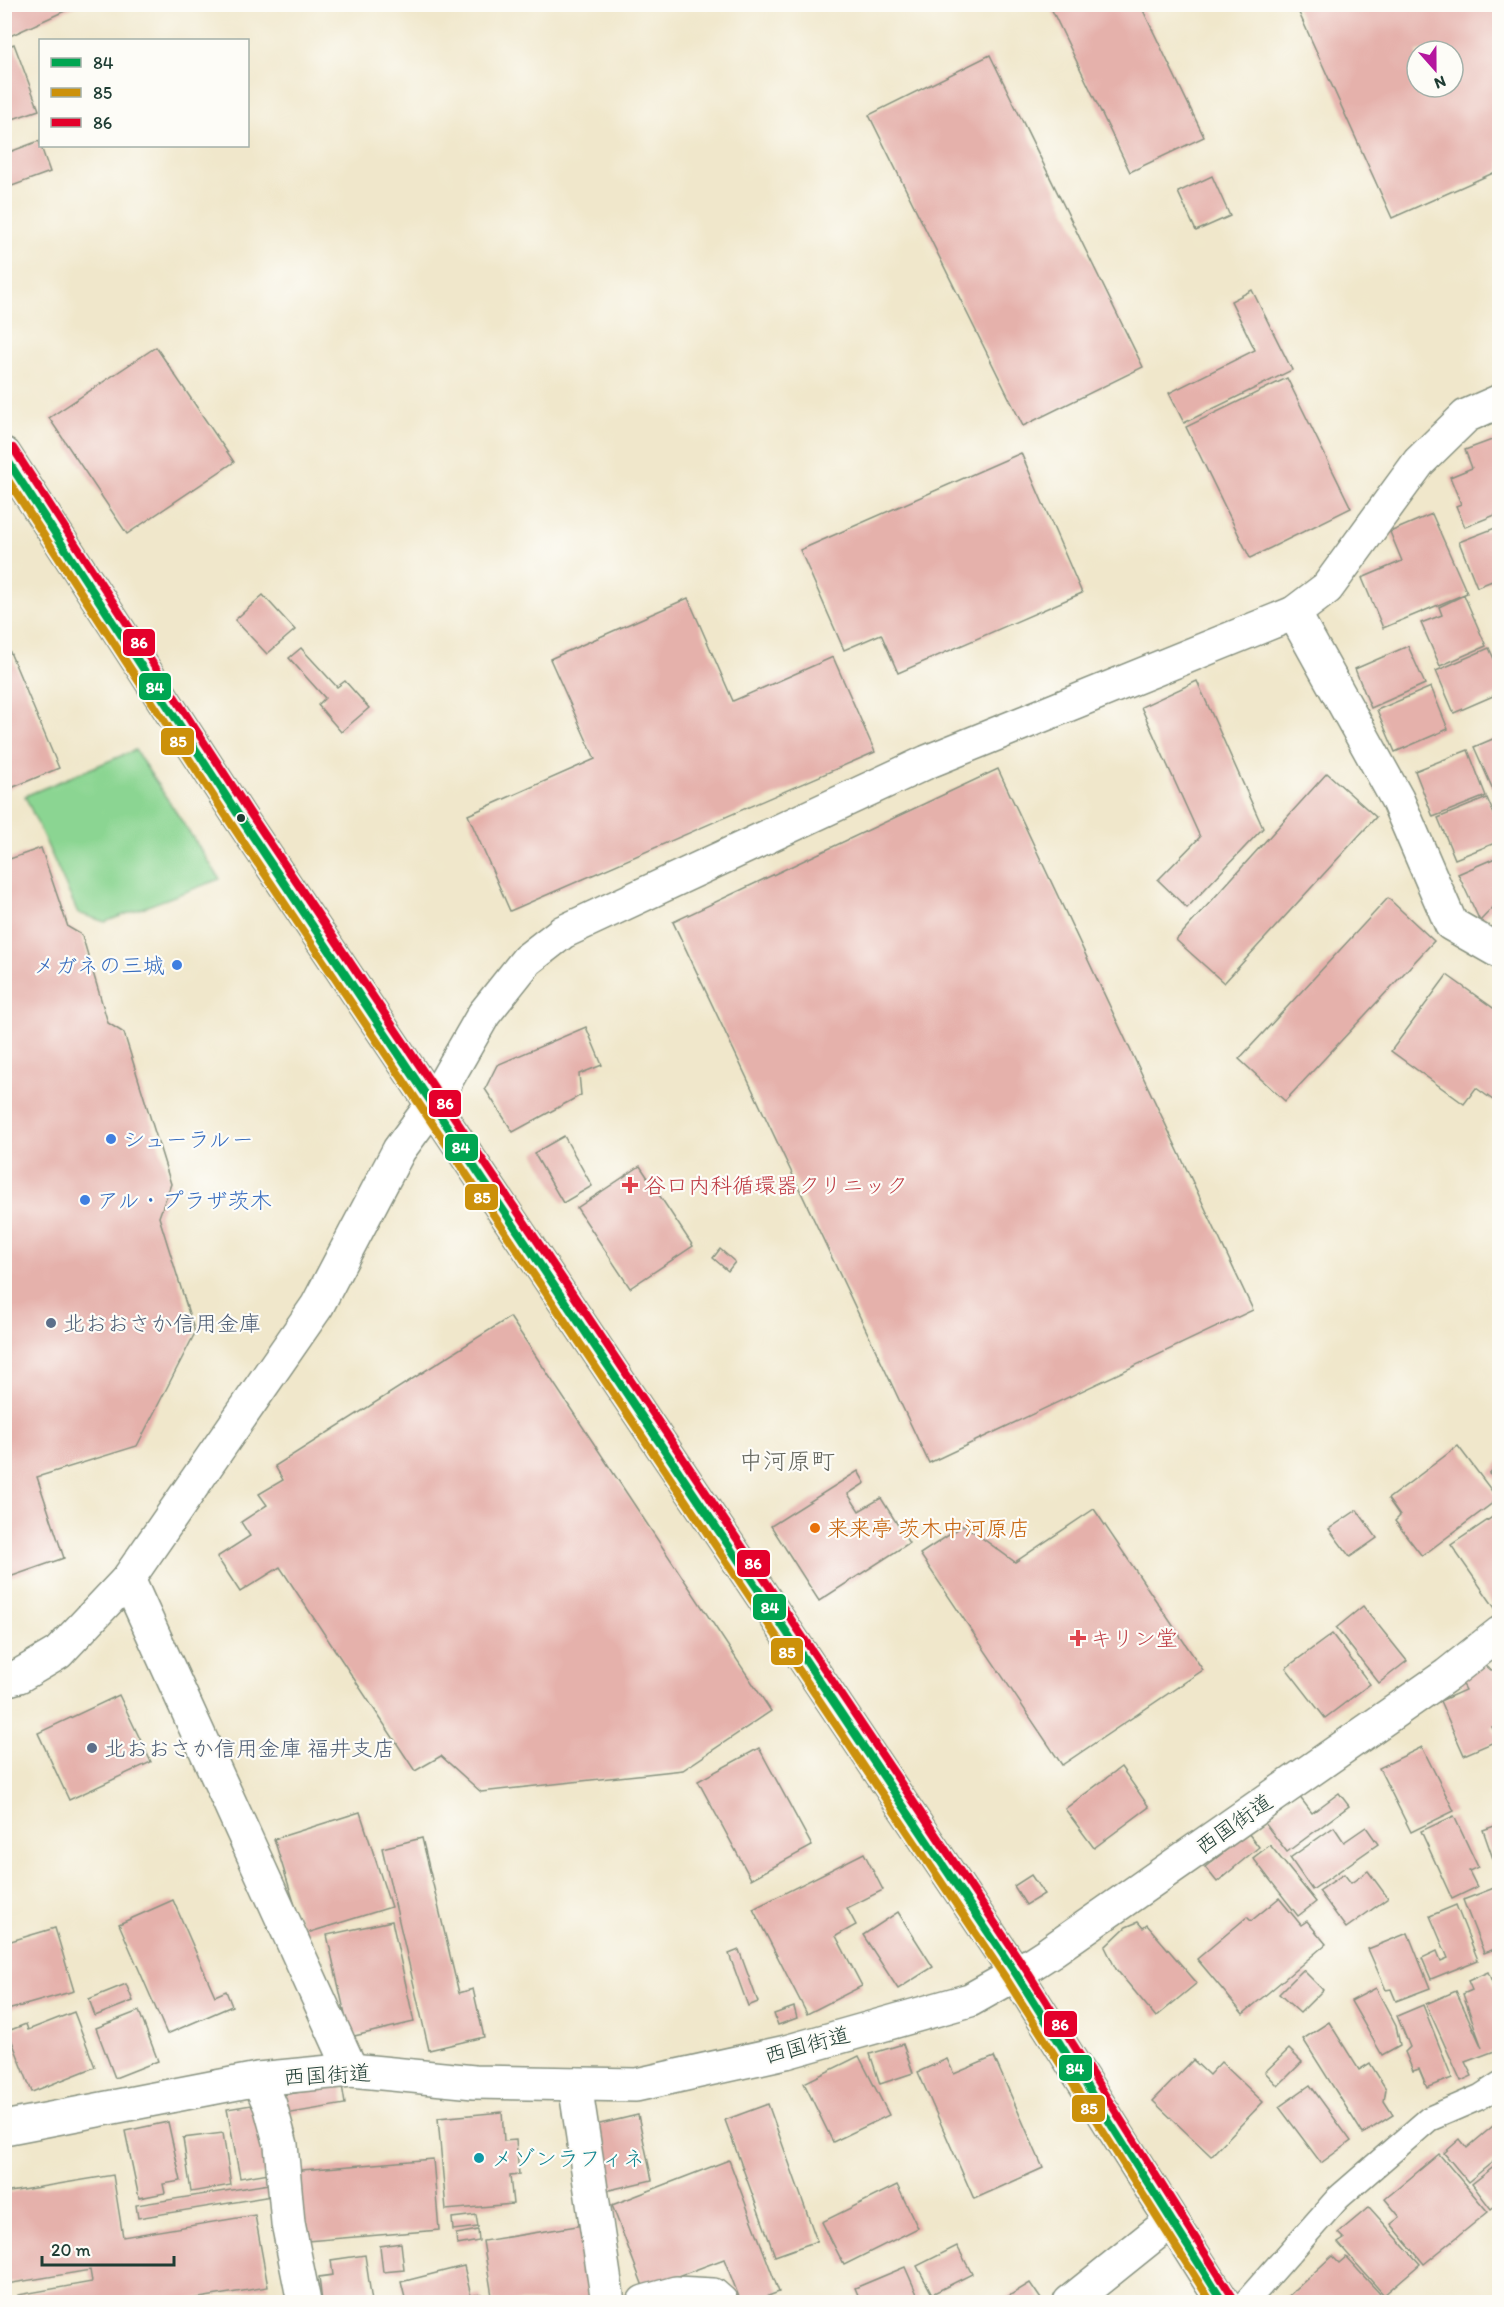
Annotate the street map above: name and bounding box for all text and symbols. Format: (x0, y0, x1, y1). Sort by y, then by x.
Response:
legend (39, 39, 249, 147)
north arrow (1405, 39, 1465, 99)
text: 84 (93, 52, 114, 74)
text: N (1432, 72, 1449, 93)
text: 85 (93, 82, 112, 104)
text: 86 (93, 112, 112, 134)
line badge: 86 (122, 628, 156, 657)
text: 86 (130, 633, 148, 652)
line badge: 84 (138, 672, 172, 701)
text: 84 (146, 678, 165, 697)
line badge: 85 (160, 727, 195, 756)
text: 85 (169, 732, 187, 751)
unlabelled marker (235, 812, 247, 824)
place label: メガネの三城 (33, 952, 165, 979)
marker: メガネの三城 (170, 958, 184, 972)
line badge: 86 (428, 1089, 462, 1118)
text: 86 (436, 1094, 454, 1113)
place label: シューラルー (123, 1126, 254, 1153)
marker: シューラルー (104, 1132, 118, 1146)
line badge: 84 (444, 1133, 479, 1162)
text: 84 (452, 1138, 471, 1157)
place label: 谷口内科循環器クリニック (644, 1172, 908, 1199)
marker: 谷口内科循環器クリニック (621, 1176, 639, 1194)
line badge: 85 (464, 1183, 499, 1211)
place label: アル・プラザ茨木 (97, 1187, 272, 1214)
text: 85 (473, 1188, 491, 1207)
marker: アル・プラザ茨木 (78, 1193, 92, 1207)
place label: 北おおさか信用金庫 (63, 1310, 261, 1337)
marker: 北おおさか信用金庫 (44, 1316, 58, 1330)
district label: 中河原町 (739, 1446, 835, 1475)
place label: 来来亭 茨木中河原店 (827, 1515, 1030, 1542)
marker: 来来亭 茨木中河原店 (808, 1521, 822, 1535)
line badge: 86 (736, 1549, 771, 1578)
text: 86 (744, 1554, 762, 1573)
line badge: 84 (752, 1593, 787, 1621)
text: 84 (761, 1598, 780, 1617)
place label: キリン堂 (1090, 1625, 1178, 1652)
marker: キリン堂 (1071, 1631, 1085, 1645)
line badge: 85 (770, 1637, 804, 1666)
text: 85 (778, 1643, 796, 1662)
place label: 北おおさか信用金庫 福井支店 (104, 1735, 395, 1762)
marker: 北おおさか信用金庫 福井支店 (85, 1741, 99, 1755)
street label: 西国街道 (1190, 1788, 1278, 1860)
line badge: 86 (1043, 2010, 1078, 2038)
text: 86 (1051, 2015, 1069, 2034)
street label: 西国街道 (761, 2021, 853, 2069)
line badge: 84 (1058, 2054, 1093, 2082)
street label: 西国街道 (282, 2059, 372, 2091)
text: 84 (1066, 2059, 1085, 2078)
line badge: 85 (1071, 2094, 1106, 2123)
text: 85 (1080, 2099, 1098, 2118)
place label: メゾンラフィネ (491, 2145, 645, 2172)
marker: メゾンラフィネ (472, 2151, 486, 2165)
scale bar (42, 2229, 174, 2267)
text: 20 m (51, 2239, 91, 2261)

